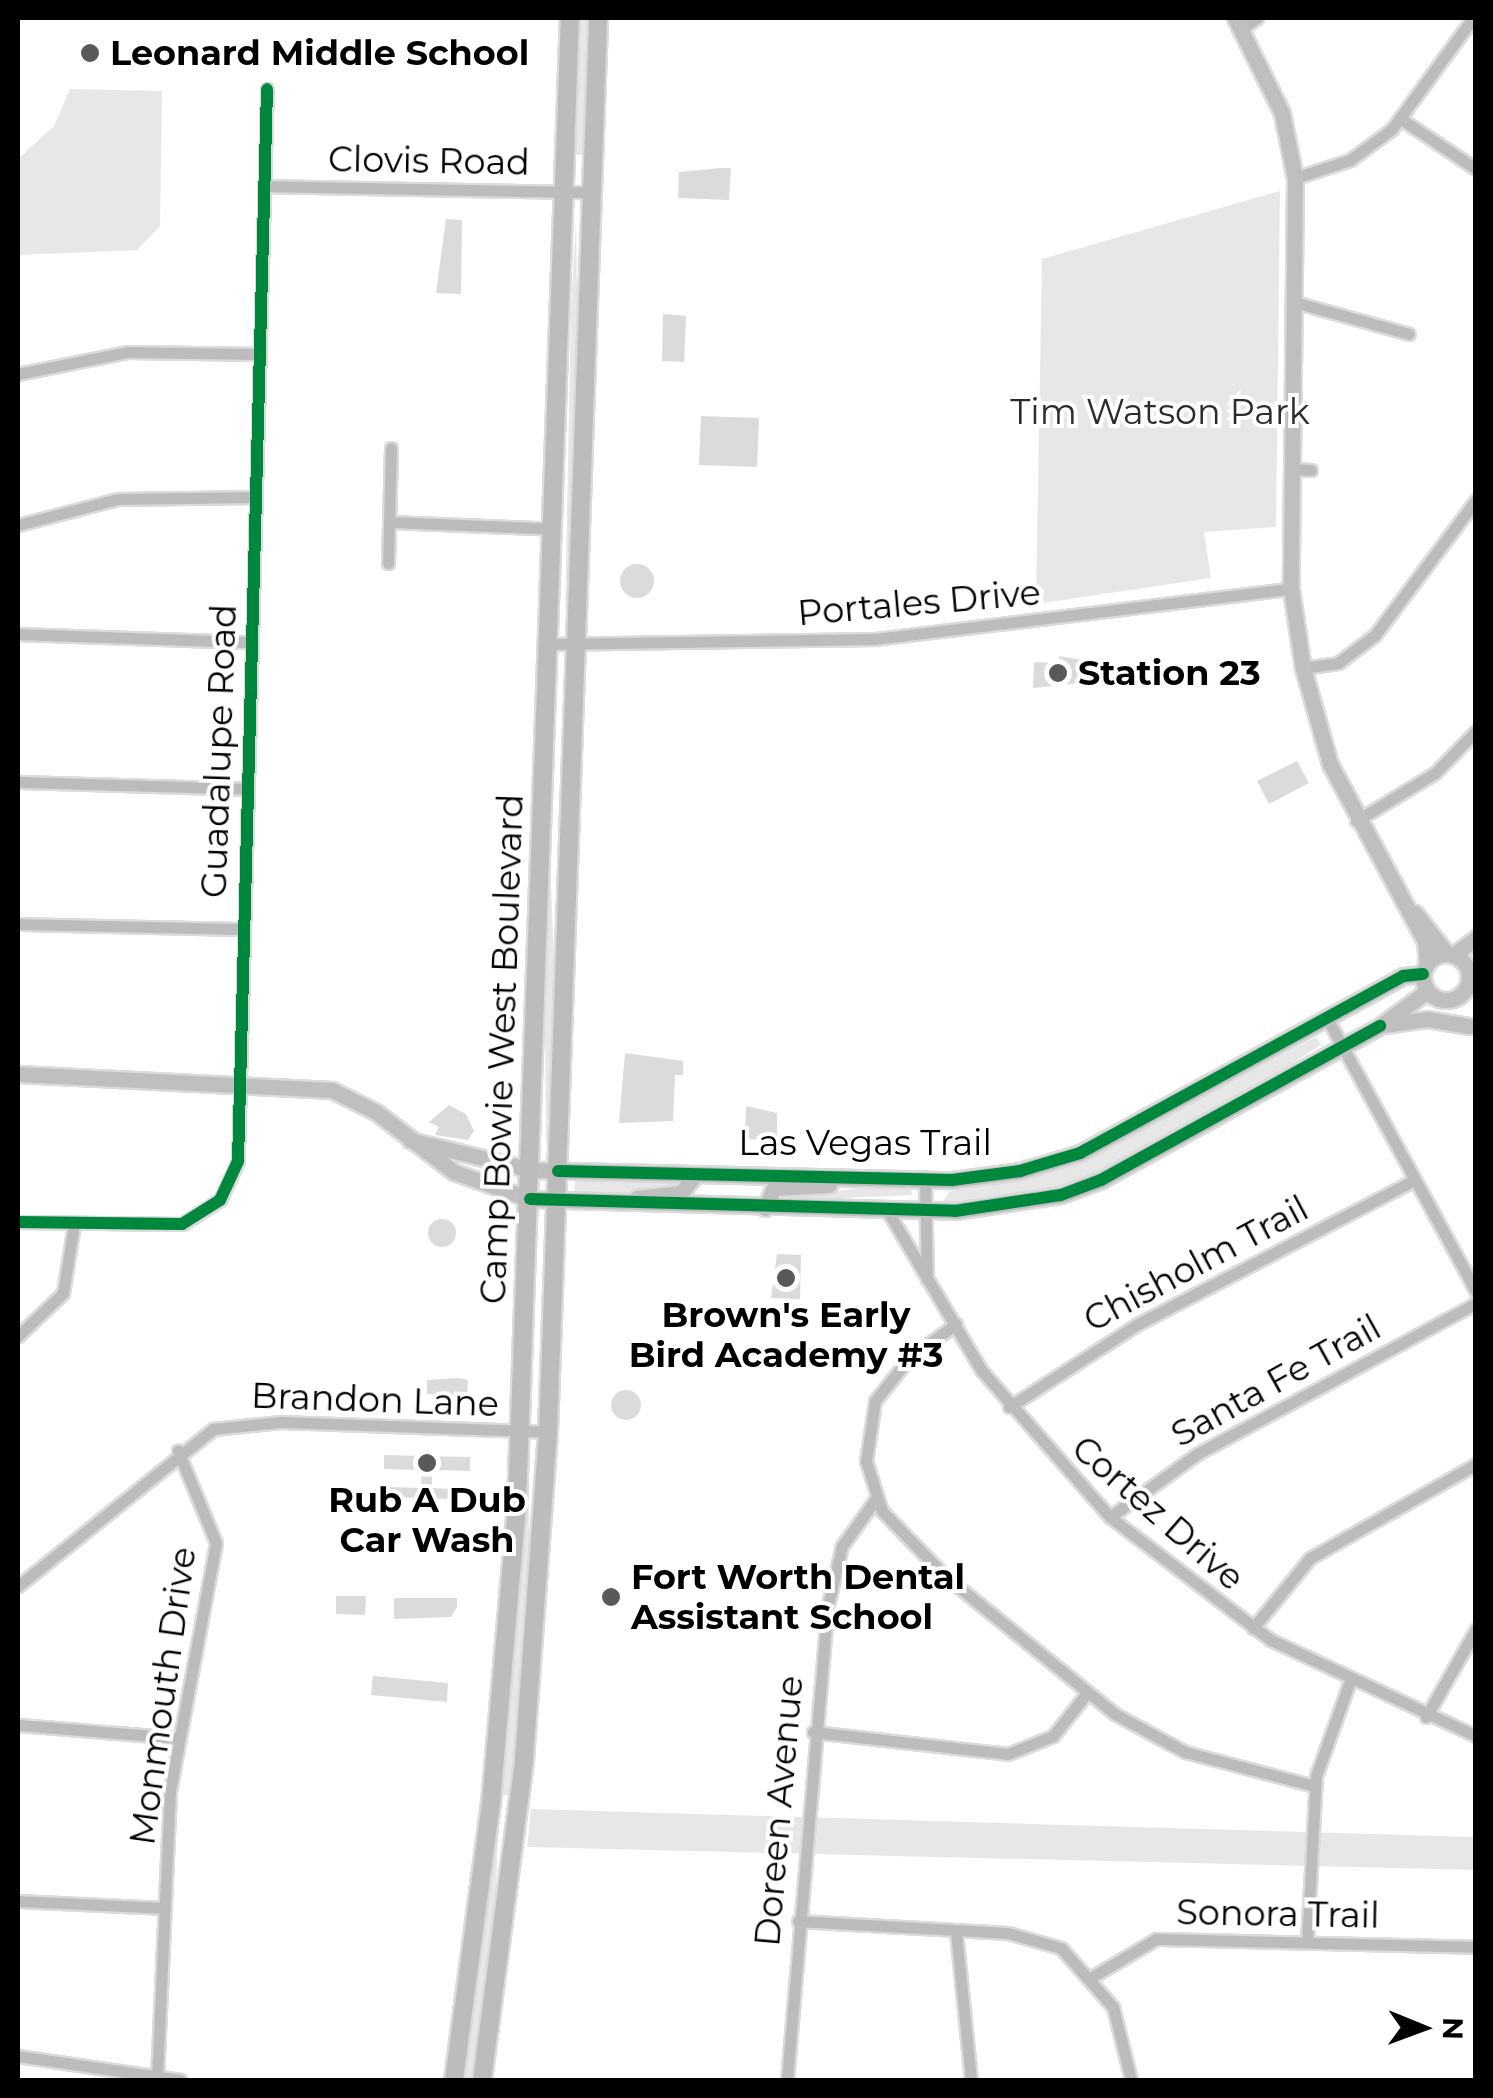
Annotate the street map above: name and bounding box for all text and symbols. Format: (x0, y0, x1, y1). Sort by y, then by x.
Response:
place label: Leonard Middle School (110, 32, 529, 74)
marker: Leonard Middle School (79, 42, 101, 64)
street label: Clovis Road (328, 138, 530, 184)
park label: Tim Watson Park (1010, 391, 1310, 433)
street label: Portales Drive (796, 571, 1042, 635)
street label: Guadalupe Road (193, 603, 245, 899)
place label: Station 23 (1078, 652, 1261, 694)
marker: Station 23 (1047, 662, 1069, 684)
street label: Camp Bowie West Boulevard (472, 793, 532, 1305)
street label: Las Vegas Trail (738, 1122, 992, 1164)
street label: Chisholm Trail (1077, 1187, 1315, 1341)
marker: Brown's Early Bird Academy #3 (775, 1267, 797, 1289)
place label: Brown's Early Bird Academy #3 (629, 1294, 943, 1376)
street label: Santa Fe Trail (1164, 1306, 1388, 1456)
street label: Brandon Lane (250, 1375, 500, 1425)
street label: Cortez Drive (1064, 1427, 1252, 1599)
marker: Rub A Dub Car Wash (416, 1452, 438, 1474)
place label: Rub A Dub Car Wash (328, 1479, 526, 1561)
street label: Monmouth Drive (121, 1544, 205, 1848)
place label: Fort Worth Dental Assistant School (631, 1556, 965, 1638)
marker: Fort Worth Dental Assistant School (600, 1586, 622, 1608)
street label: Doreen Avenue (746, 1674, 812, 1948)
street label: Sonora Trail (1176, 1891, 1380, 1937)
north arrow (1373, 1978, 1473, 2078)
text: N (1436, 2017, 1470, 2040)

